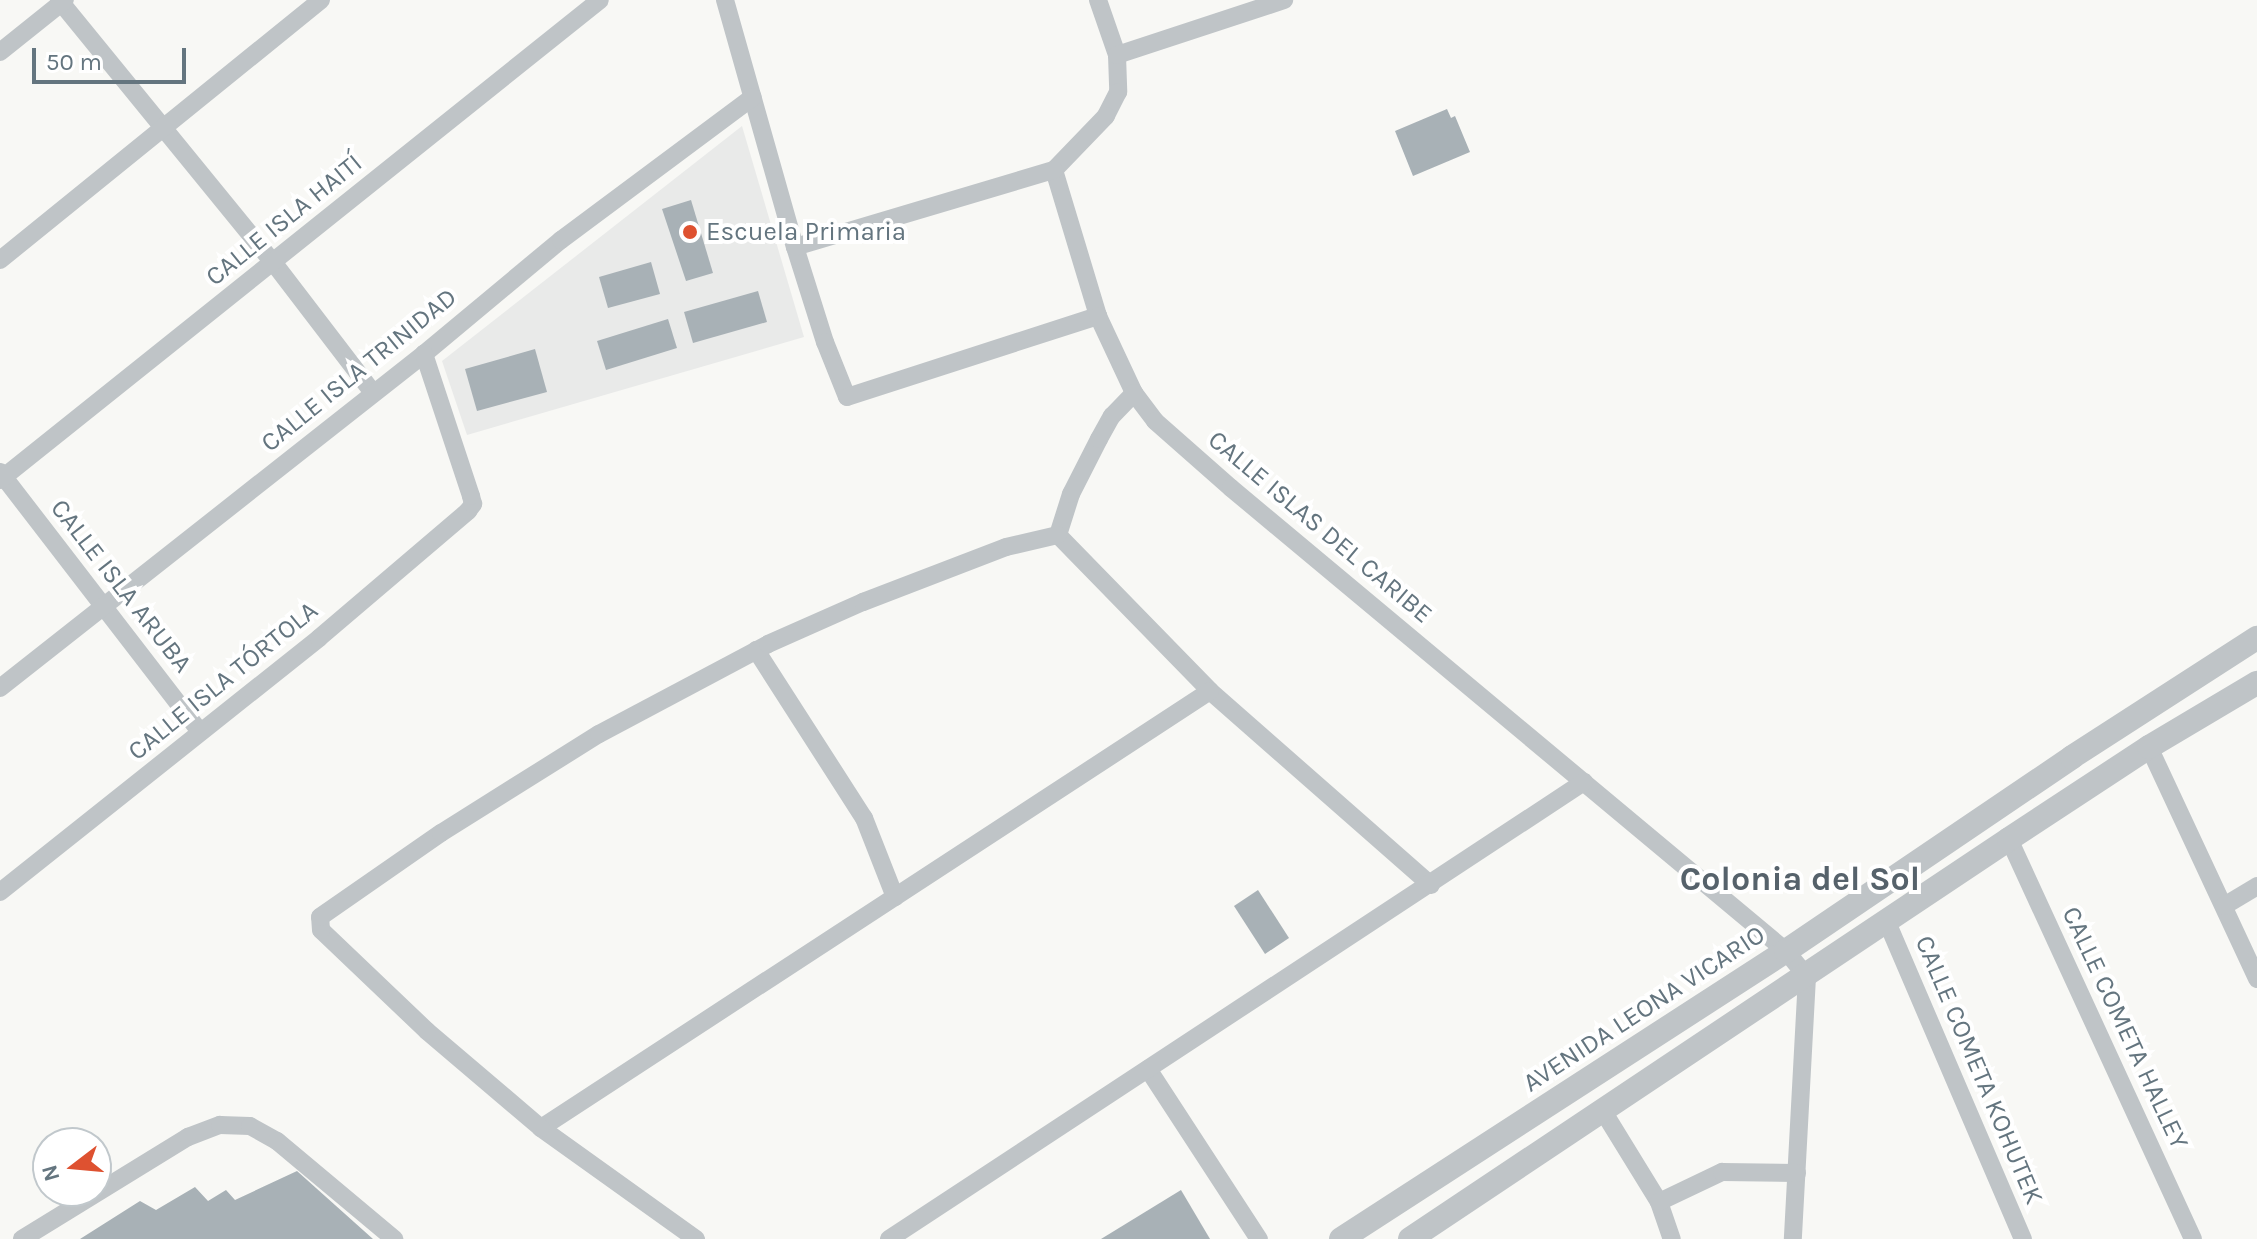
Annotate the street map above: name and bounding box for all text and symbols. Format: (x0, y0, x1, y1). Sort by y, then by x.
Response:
scale bar (36, 32, 190, 82)
text: 50 m (46, 48, 102, 76)
street label: CALLE ISLA HAITÍ (200, 147, 368, 293)
place label: Escuela Primaria (706, 216, 906, 248)
marker: Escuela Primaria (681, 223, 699, 241)
street label: CALLE ISLA TRINIDAD (255, 281, 463, 459)
street label: CALLE ISLAS DEL CARIBE (1202, 424, 1438, 630)
street label: CALLE ISLA ARUBA (44, 493, 198, 679)
street label: CALLE ISLA TÓRTOLA (122, 595, 324, 767)
district label: Colonia del Sol (1680, 860, 1920, 900)
street label: CALLE COMETA HALLEY (2055, 902, 2195, 1154)
street label: AVENIDA LEONA VICARIO (1517, 919, 1771, 1099)
street label: CALLE COMETA KOHUTEK (1908, 931, 2050, 1209)
north arrow (32, 1127, 112, 1207)
text: N (36, 1162, 66, 1184)

